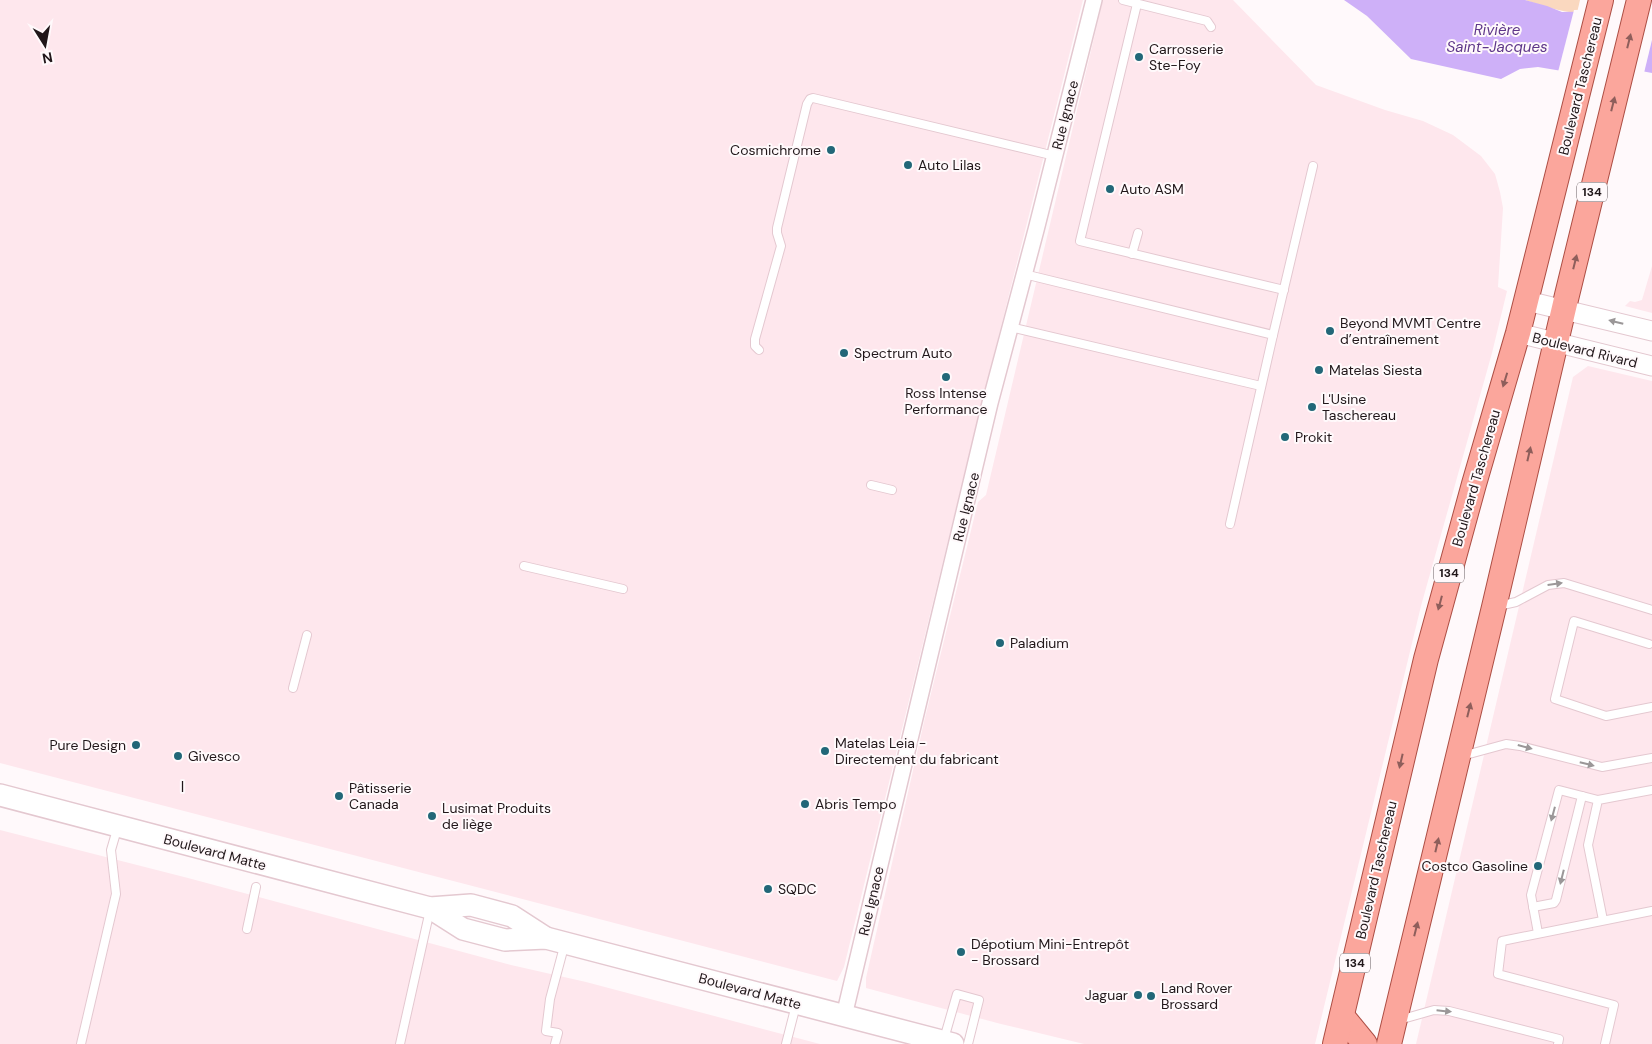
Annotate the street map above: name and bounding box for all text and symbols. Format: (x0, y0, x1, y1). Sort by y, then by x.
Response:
street label: Boulevard Taschereau (1554, 15, 1606, 157)
north arrow (20, 20, 70, 70)
water label: Rivière Saint-Jacques (1446, 20, 1548, 57)
one-way arrow (1625, 33, 1633, 49)
place label: Carrosserie Ste-Foy (1149, 40, 1224, 74)
text: N (41, 48, 54, 68)
marker: Carrosserie Ste-Foy (1133, 51, 1145, 63)
street label: Rue Ignace (1048, 78, 1082, 151)
one-way arrow (1609, 97, 1617, 112)
place label: Cosmichrome (730, 141, 821, 159)
marker: Cosmichrome (825, 144, 837, 156)
place label: Auto Lilas (918, 156, 981, 174)
marker: Auto Lilas (902, 159, 914, 171)
place label: Auto ASM (1120, 180, 1184, 198)
road number: 134 (1577, 182, 1607, 202)
marker: Auto ASM (1104, 183, 1116, 195)
one-way arrow (1571, 254, 1579, 269)
place label: Beyond MVMT Centre d’entraînement (1340, 314, 1481, 348)
one-way arrow (1609, 318, 1624, 326)
marker: Beyond MVMT Centre d’entraînement (1324, 325, 1336, 337)
street label: Boulevard Rivard (1531, 328, 1639, 372)
place label: Spectrum Auto (854, 344, 952, 362)
marker: Spectrum Auto (838, 347, 850, 359)
place label: Matelas Siesta (1329, 361, 1422, 379)
marker: Matelas Siesta (1313, 364, 1325, 376)
marker: Ross Intense Performance (940, 371, 952, 383)
one-way arrow (1500, 373, 1508, 388)
place label: Ross Intense Performance (905, 384, 987, 418)
place label: L'Usine Taschereau (1322, 390, 1396, 424)
marker: L'Usine Taschereau (1306, 401, 1318, 413)
street label: Boulevard Taschereau (1448, 407, 1504, 549)
place label: Prokit (1295, 428, 1332, 446)
marker: Prokit (1279, 431, 1291, 443)
one-way arrow (1525, 447, 1533, 462)
street label: Rue Ignace (949, 470, 983, 543)
road number: 134 (1434, 564, 1464, 582)
one-way arrow (1547, 580, 1563, 588)
one-way arrow (1436, 596, 1444, 611)
place label: Paladium (1010, 634, 1069, 652)
marker: Paladium (994, 637, 1006, 649)
one-way arrow (1465, 703, 1473, 718)
place label: Matelas Leia - Directement du fabricant (835, 734, 999, 768)
place label: Pure Design (49, 736, 126, 754)
marker: Pure Design (130, 739, 142, 751)
one-way arrow (1517, 743, 1532, 751)
marker: Matelas Leia - Directement du fabricant (819, 745, 831, 757)
place label: Givesco (188, 747, 240, 765)
marker: Givesco (172, 750, 184, 762)
one-way arrow (1397, 754, 1405, 769)
one-way arrow (1579, 760, 1594, 768)
district label: I (181, 777, 185, 797)
place label: Pâtisserie Canada (349, 779, 412, 813)
marker: Pâtisserie Canada (333, 790, 345, 802)
place label: Abris Tempo (815, 795, 896, 813)
marker: Abris Tempo (799, 798, 811, 810)
place label: Lusimat Produits de liège (442, 799, 551, 833)
street label: Boulevard Taschereau (1351, 799, 1401, 941)
one-way arrow (1548, 807, 1556, 822)
marker: Lusimat Produits de liège (426, 810, 438, 822)
street label: Boulevard Matte (162, 830, 268, 874)
one-way arrow (1433, 837, 1441, 852)
place label: Costco Gasoline (1422, 857, 1528, 875)
marker: Costco Gasoline (1532, 860, 1544, 872)
street label: Rue Ignace (854, 864, 888, 937)
one-way arrow (1558, 870, 1566, 885)
place label: SQDC (778, 880, 817, 898)
marker: SQDC (762, 883, 774, 895)
one-way arrow (1412, 922, 1420, 937)
place label: Dépotium Mini-Entrepôt - Brossard (971, 935, 1129, 969)
marker: Dépotium Mini-Entrepôt - Brossard (955, 946, 967, 958)
road number: 134 (1340, 954, 1370, 972)
street label: Boulevard Matte (697, 969, 803, 1013)
place label: Land Rover Brossard (1161, 979, 1233, 1013)
place label: Jaguar (1085, 986, 1128, 1004)
marker: Jaguar (1132, 989, 1144, 1001)
marker: Land Rover Brossard (1145, 990, 1157, 1002)
one-way arrow (1437, 1007, 1453, 1015)

